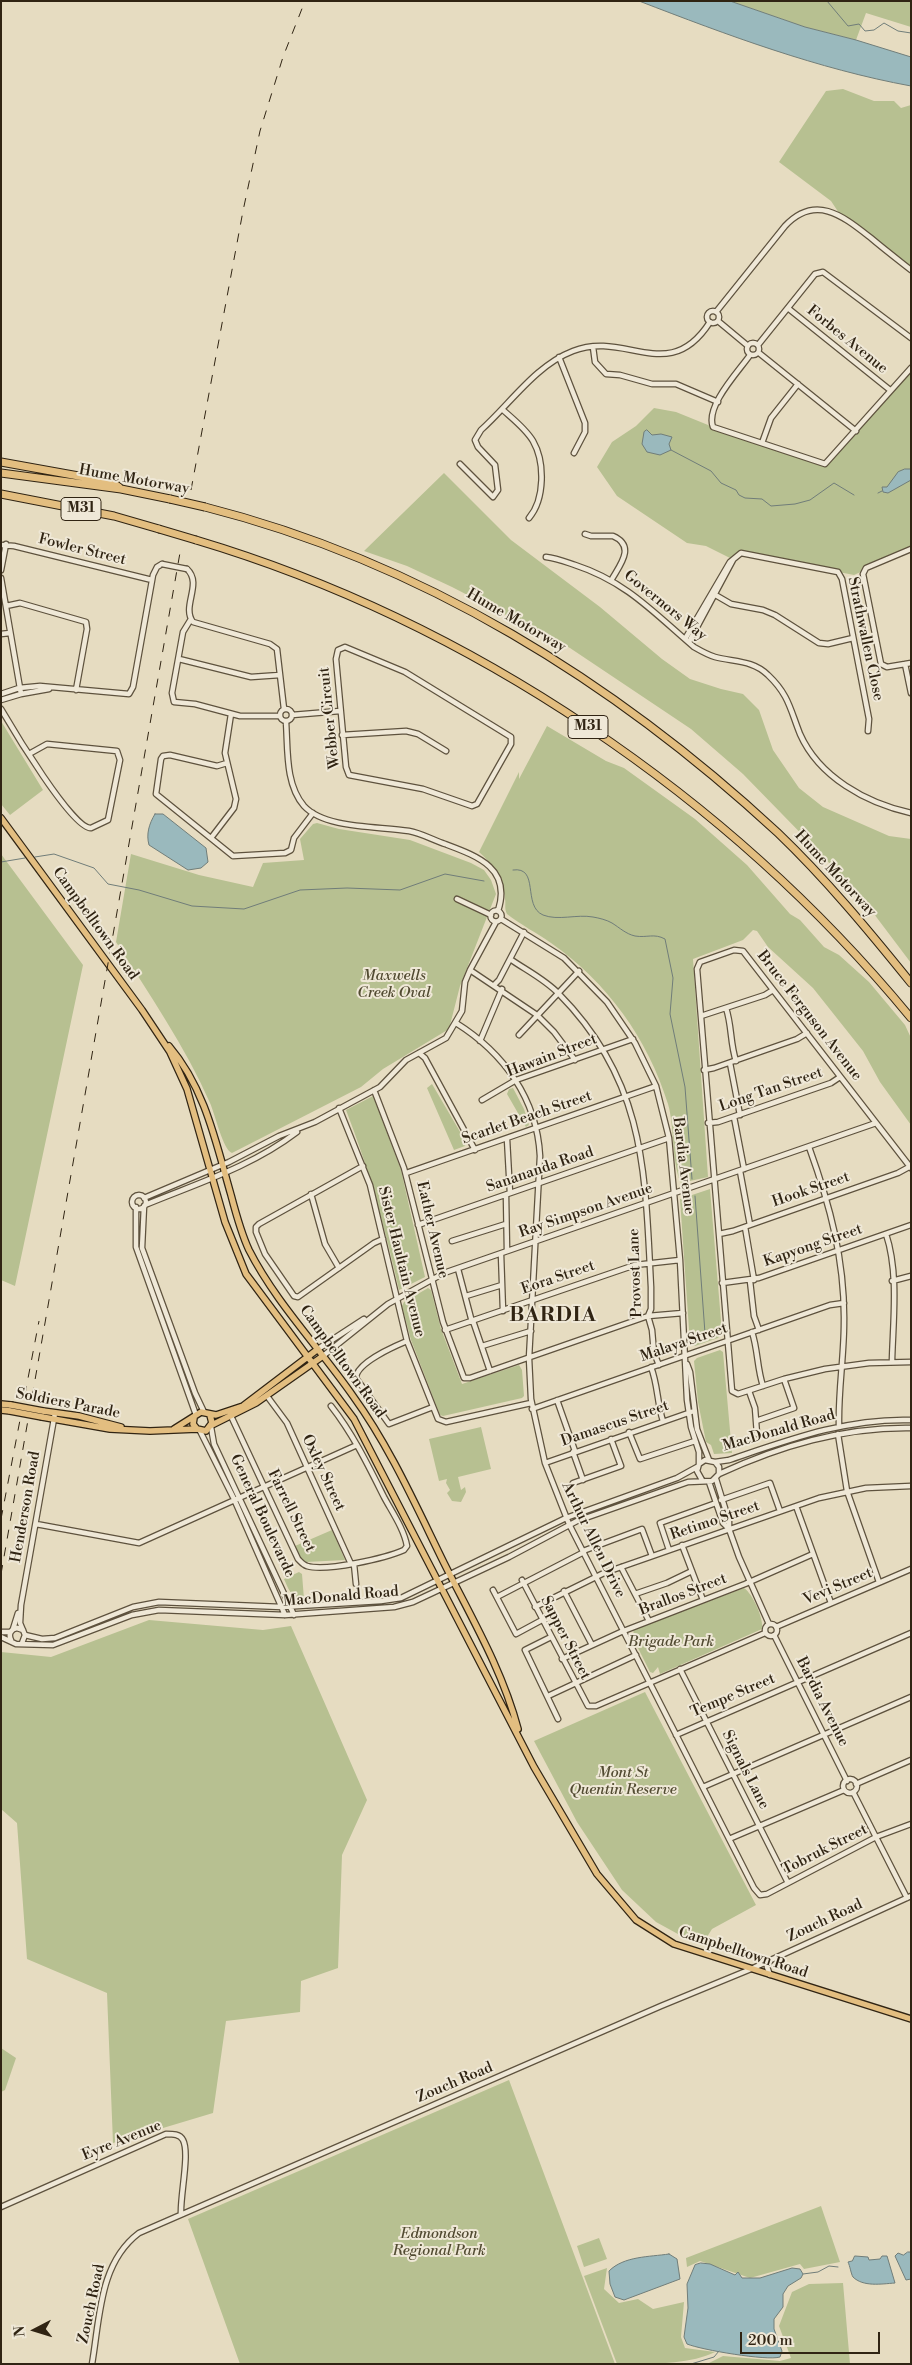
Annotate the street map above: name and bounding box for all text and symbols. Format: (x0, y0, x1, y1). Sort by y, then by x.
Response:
street label: Forbes Avenue (803, 302, 891, 378)
street label: Hume Motorway (77, 461, 191, 499)
road number: M31 (61, 498, 101, 520)
street label: Fowler Street (36, 530, 128, 570)
street label: Governors Way (620, 567, 710, 645)
street label: Strathwallen Close (843, 575, 887, 703)
street label: Hume Motorway (463, 585, 569, 657)
street label: Webber Circuit (316, 666, 344, 770)
road number: M31 (568, 716, 608, 739)
street label: Hume Motorway (790, 827, 880, 921)
street label: Campbelltown Road (48, 864, 142, 984)
street label: Bruce Ferguson Avenue (753, 947, 865, 1085)
park label: Maxwells Creek Oval (357, 967, 431, 1002)
street label: Hawain Street (504, 1031, 600, 1081)
street label: Long Tan Street (717, 1064, 825, 1116)
street label: Scarlet Beach Street (460, 1087, 594, 1149)
street label: Bardia Avenue (668, 1116, 698, 1216)
street label: Sanananda Road (484, 1143, 596, 1197)
street label: Hook Street (770, 1168, 852, 1212)
street label: Eather Avenue (412, 1180, 452, 1280)
street label: Ray Simpson Avenue (517, 1180, 655, 1242)
street label: Sister Haultain Avenue (374, 1185, 428, 1339)
street label: Kapyong Street (761, 1221, 865, 1271)
street label: Provost Lane (625, 1228, 647, 1318)
street label: Eora Street (519, 1257, 597, 1299)
street label: Campbelltown Road (295, 1302, 389, 1422)
district label: BARDIA (508, 1304, 598, 1328)
street label: Malaya Street (638, 1320, 730, 1366)
street label: Soldiers Parade (14, 1385, 122, 1423)
street label: Damascus Street (559, 1397, 671, 1451)
street label: MacDonald Road (721, 1406, 837, 1456)
street label: Oxley Street (297, 1432, 349, 1514)
street label: Henderson Road (7, 1450, 45, 1564)
street label: General Boulevarde (226, 1452, 298, 1580)
street label: Farrell Street (263, 1467, 319, 1555)
street label: Arthur Allen Drive (557, 1479, 629, 1601)
street label: Retimo Street (668, 1497, 762, 1545)
street label: Vevi Street (801, 1564, 875, 1610)
street label: Brallos Street (637, 1570, 729, 1620)
street label: MacDonald Road (282, 1583, 400, 1611)
street label: Sapper Street (536, 1593, 594, 1683)
park label: Brigade Park (628, 1633, 714, 1651)
street label: Bardia Avenue (792, 1654, 852, 1750)
street label: Tempe Street (688, 1670, 778, 1722)
street label: Signals Lane (717, 1728, 773, 1812)
park label: Mont St Quentin Reserve (569, 1764, 677, 1799)
street label: Tobruk Street (779, 1821, 871, 1879)
street label: Zouch Road (784, 1896, 866, 1946)
street label: Campbelltown Road (676, 1924, 810, 1982)
street label: Zouch Road (414, 2059, 496, 2107)
street label: Eyre Avenue (80, 2117, 164, 2165)
park label: Edmondson Regional Park (392, 2225, 486, 2260)
street label: Zouch Road (75, 2263, 109, 2345)
north arrow (10, 2305, 60, 2355)
scale bar (742, 2322, 882, 2354)
text: N (11, 2325, 30, 2338)
text: 200 m (748, 2331, 793, 2350)

